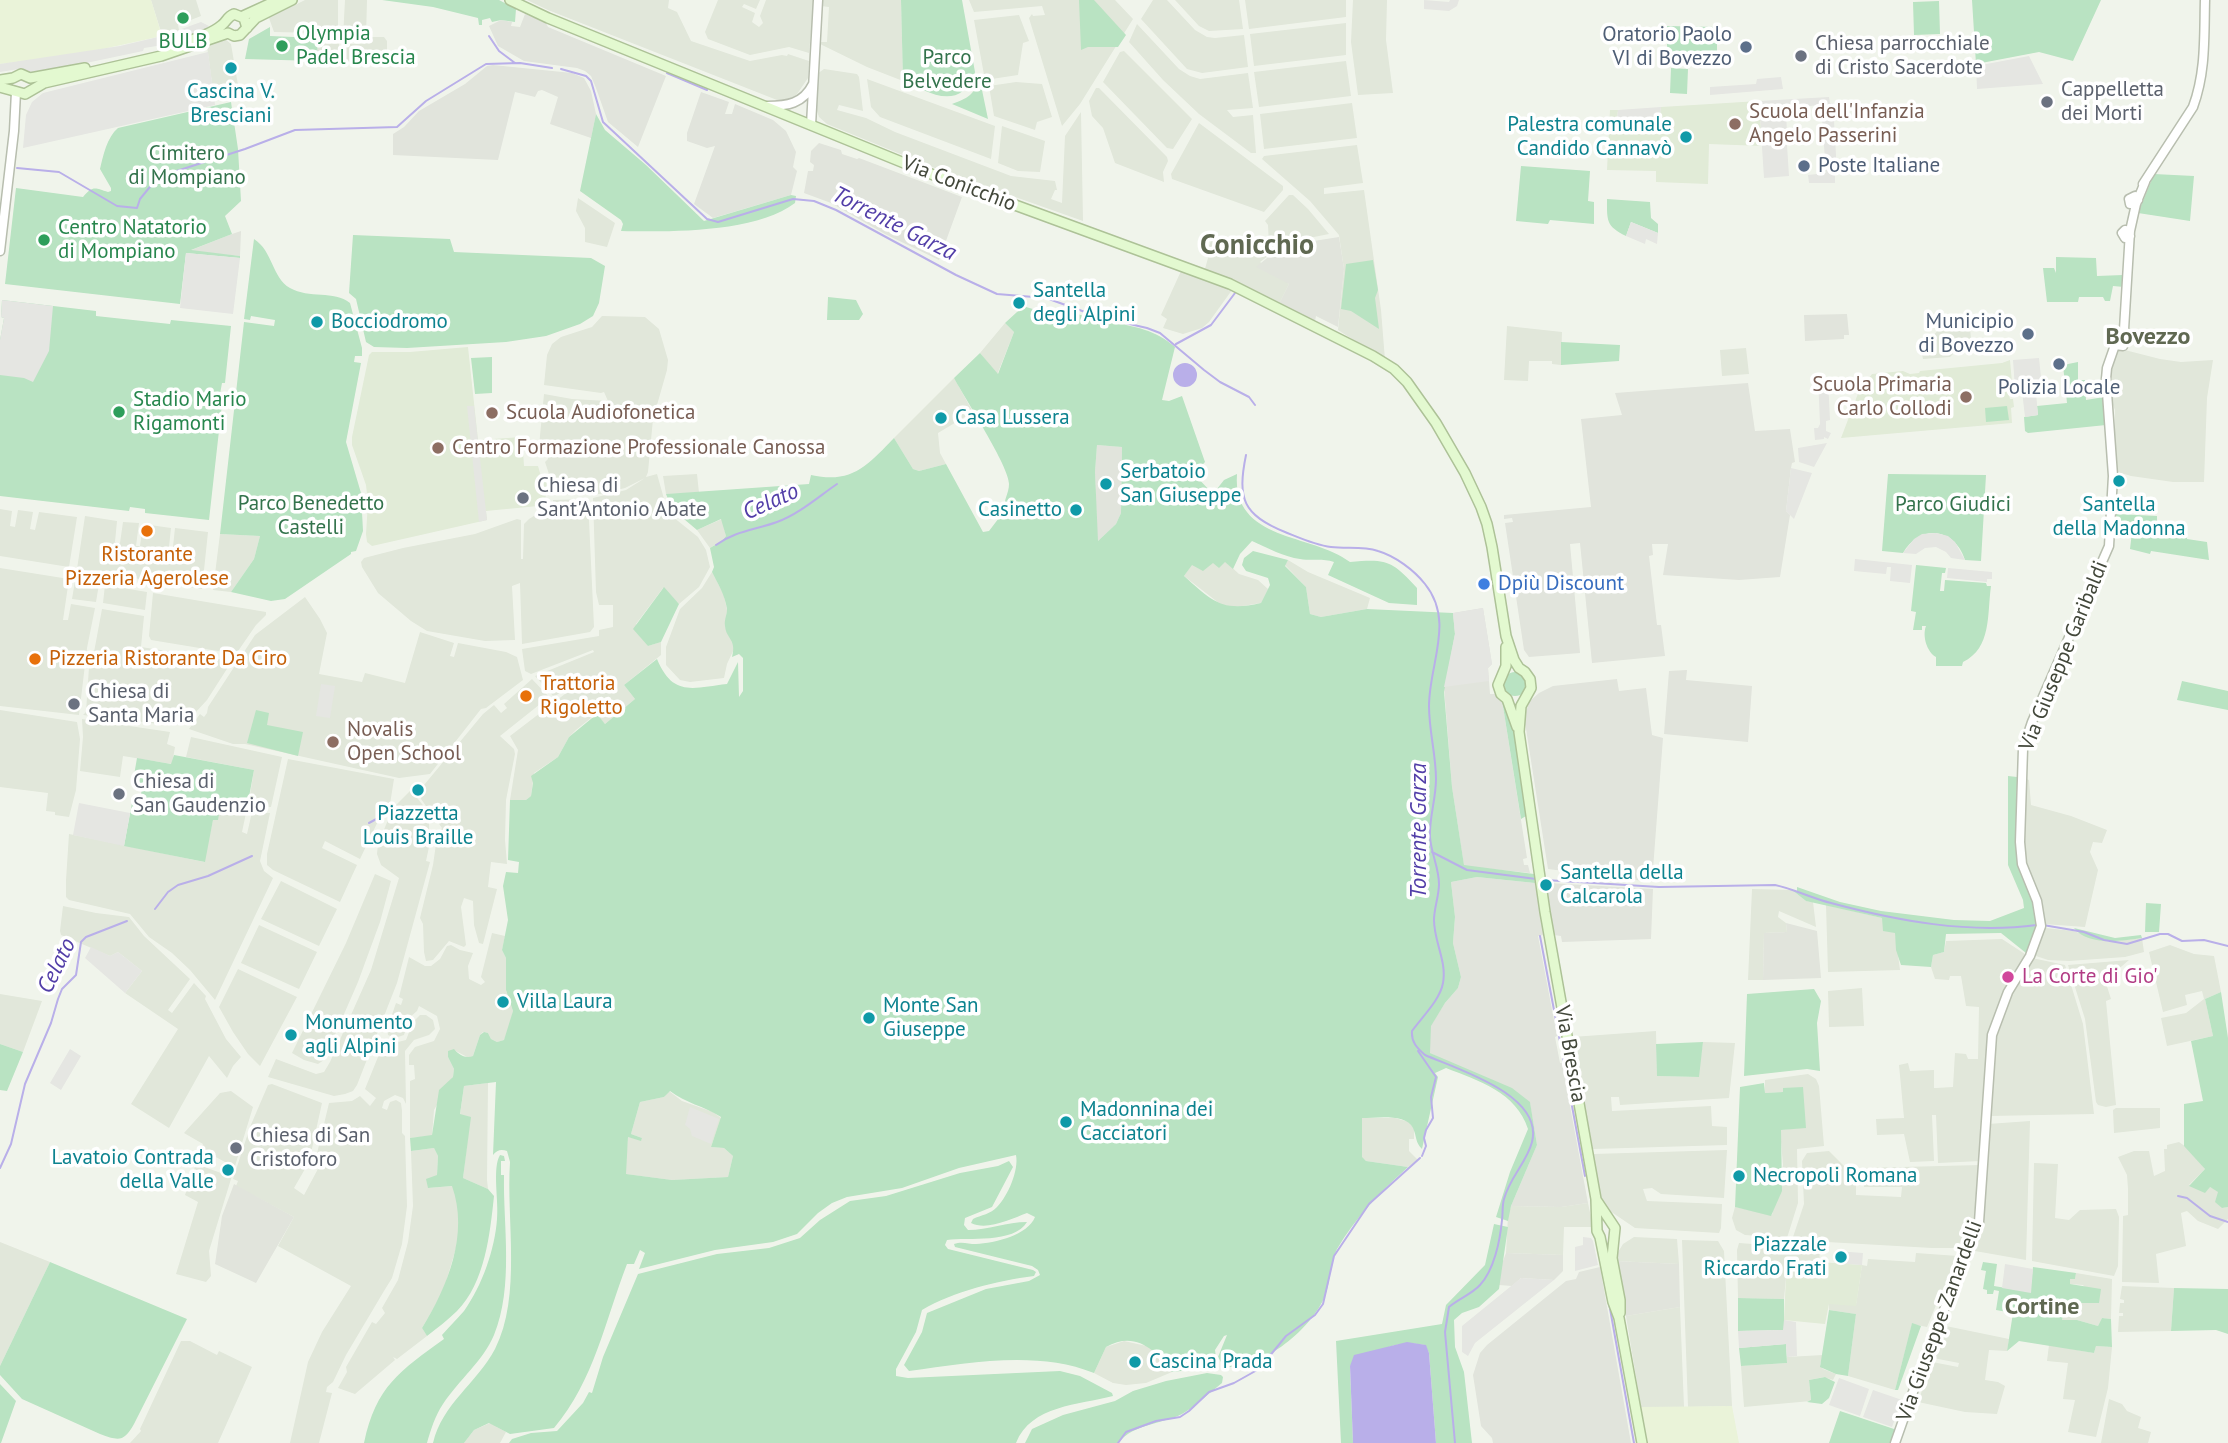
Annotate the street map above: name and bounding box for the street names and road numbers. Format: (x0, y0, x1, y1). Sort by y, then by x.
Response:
street label: Via Conicchio (898, 151, 1020, 217)
street label: Via Giuseppe Garibaldi (2014, 557, 2114, 755)
street label: Via Brescia (1549, 1004, 1591, 1104)
street label: Via Giuseppe Zanardelli (1892, 1217, 1988, 1425)

